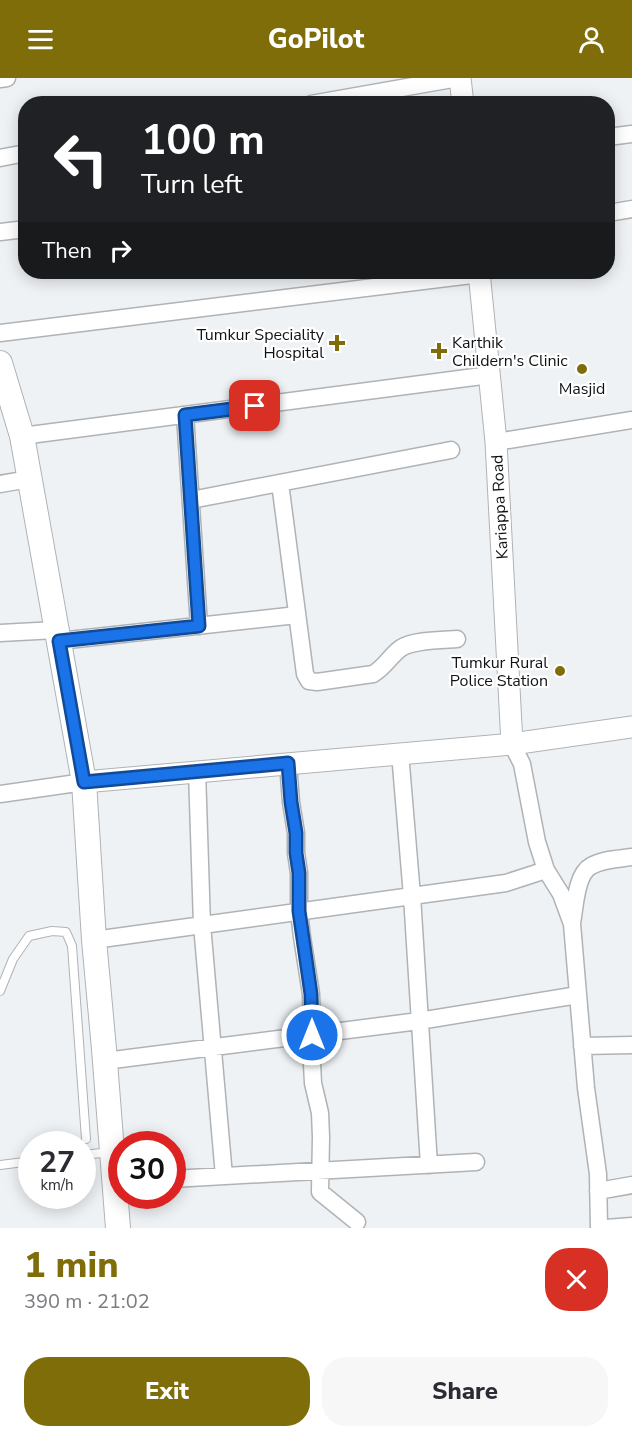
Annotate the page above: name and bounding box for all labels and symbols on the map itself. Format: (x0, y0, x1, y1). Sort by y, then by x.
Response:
place label: Tumkur Speciality Hospital (196, 324, 325, 364)
place label: Karthik Childern's Clinic (452, 332, 568, 372)
marker: Tumkur Speciality Hospital (328, 334, 346, 352)
marker: Karthik Childern's Clinic (430, 342, 448, 360)
marker: Masjid (575, 362, 589, 376)
place label: Masjid (559, 378, 605, 400)
pin (229, 380, 280, 431)
street label: Kariappa Road (486, 454, 514, 560)
place label: Tumkur Rural Police Station (450, 652, 548, 692)
marker: Tumkur Rural Police Station (553, 664, 567, 678)
position arrow (280, 1003, 344, 1067)
speed limit sign: 30 (108, 1131, 186, 1209)

